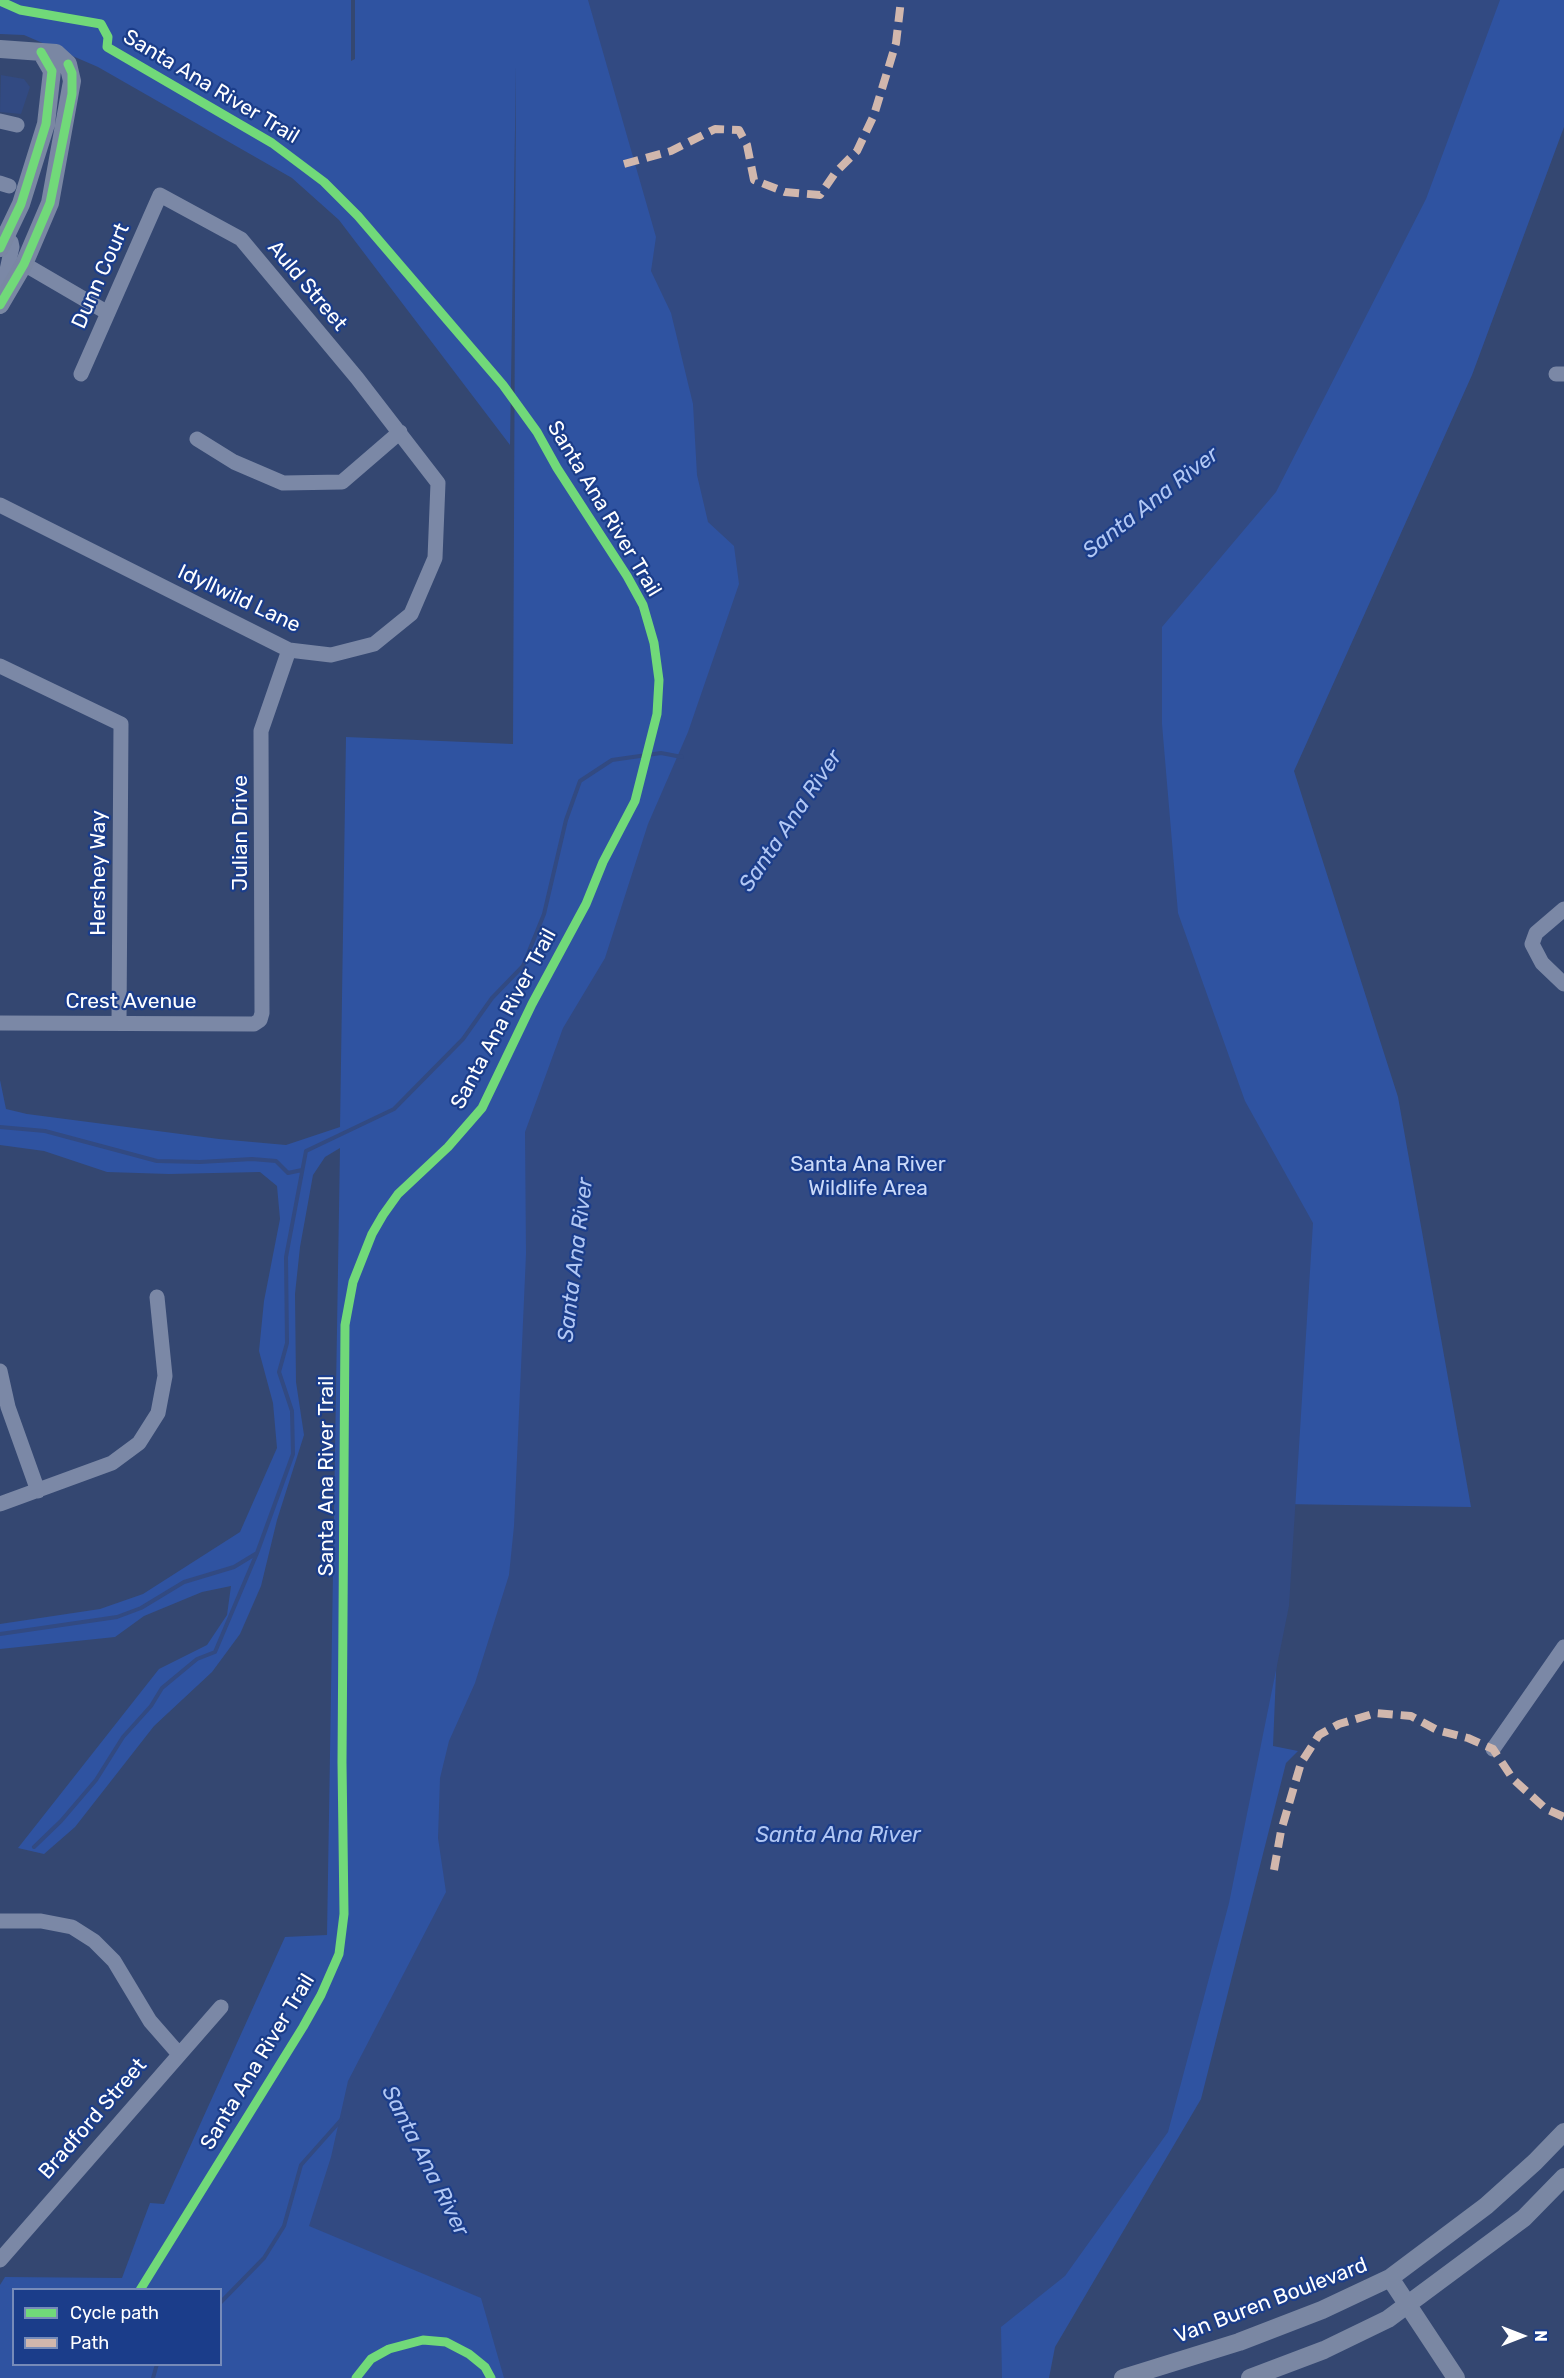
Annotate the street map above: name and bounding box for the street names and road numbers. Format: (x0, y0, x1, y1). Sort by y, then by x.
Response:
street label: Santa Ana River Trail (118, 25, 304, 149)
street label: Dunn Court (67, 219, 135, 333)
street label: Auld Street (262, 236, 352, 336)
street label: Santa Ana River Trail (542, 416, 666, 602)
street label: Idyllwild Lane (174, 560, 304, 638)
street label: Julian Drive (228, 775, 254, 891)
street label: Hershey Way (86, 810, 112, 936)
street label: Santa Ana River Trail (446, 924, 562, 1114)
street label: Crest Avenue (65, 989, 197, 1015)
street label: Santa Ana River Trail (314, 1376, 340, 1576)
street label: Santa Ana River Trail (196, 1969, 320, 2155)
street label: Bradford Street (34, 2053, 152, 2185)
street label: Van Buren Boulevard (1171, 2253, 1371, 2349)

